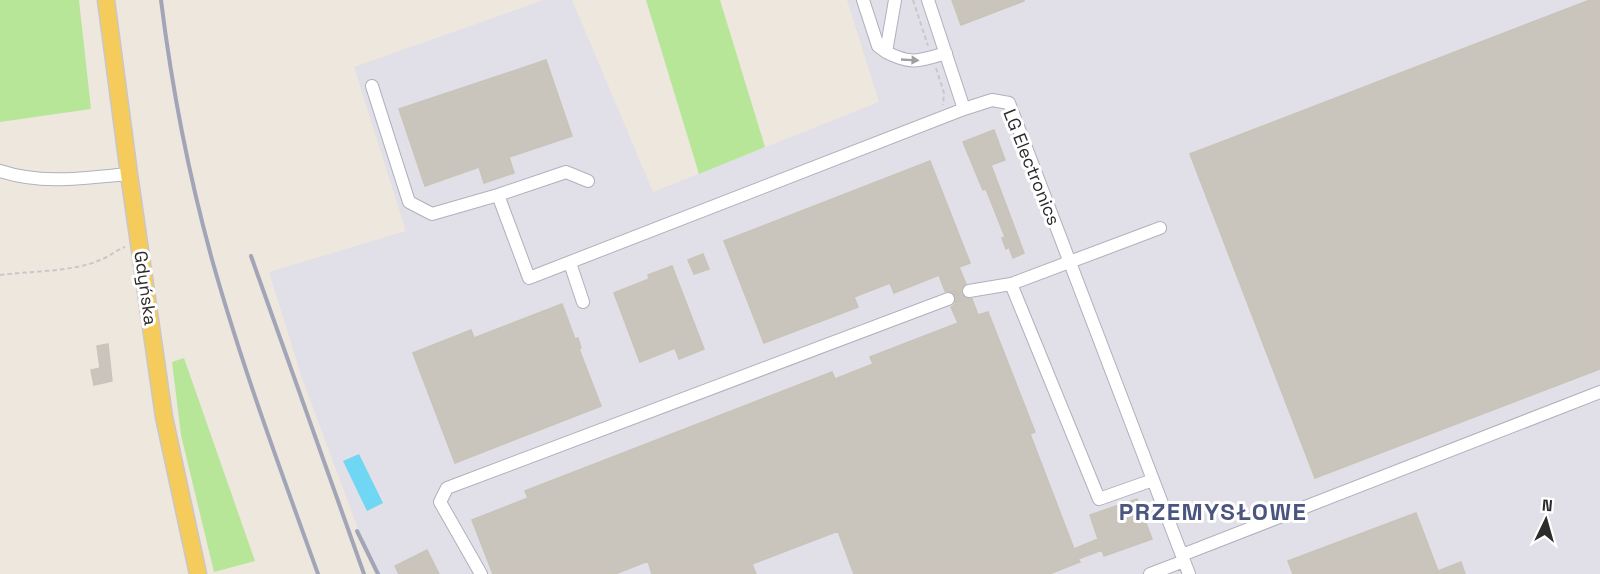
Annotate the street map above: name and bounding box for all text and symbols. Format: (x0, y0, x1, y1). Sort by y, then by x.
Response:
one-way arrow (901, 55, 920, 64)
street label: LG Electronics (998, 106, 1066, 228)
street label: Gdyńska (129, 249, 163, 327)
north arrow (1516, 490, 1576, 550)
text: N (1541, 495, 1554, 516)
district label: PRZEMYSŁOWE (1119, 496, 1307, 527)

